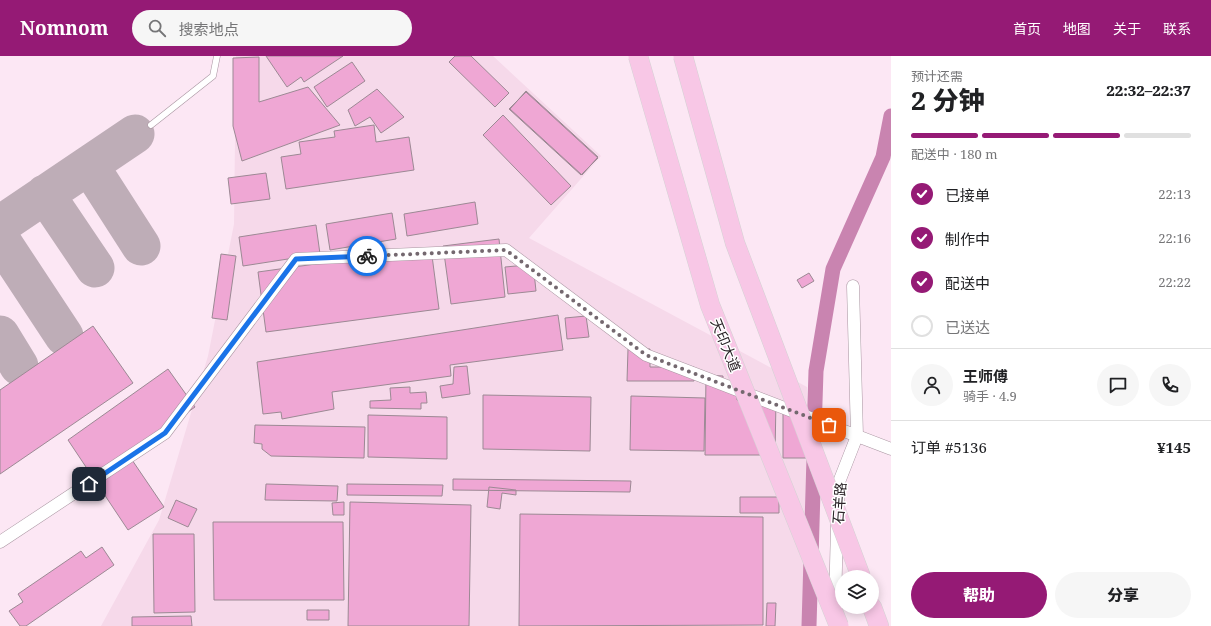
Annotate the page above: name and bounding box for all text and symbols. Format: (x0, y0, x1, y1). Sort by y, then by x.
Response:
search box (132, 10, 412, 46)
text: Nomnom (20, 15, 108, 41)
icon: search (146, 17, 168, 39)
text: 搜索地点 (178, 19, 238, 39)
text: 首页 (1013, 19, 1041, 38)
text: 地图 (1063, 19, 1091, 38)
text: 关于 (1113, 19, 1141, 38)
text: 联系 (1163, 19, 1191, 38)
text: 预计还需 (911, 67, 963, 85)
text: 22:32–22:37 (1106, 80, 1191, 100)
text: 2 分钟 (911, 82, 985, 118)
text: 配送中 · 180 m (911, 145, 997, 163)
icon: check (911, 183, 933, 205)
text: 已接单 (945, 185, 990, 205)
text: 22:13 (1158, 185, 1191, 203)
icon: check (911, 227, 933, 249)
text: 制作中 (945, 229, 990, 249)
text: 22:16 (1158, 229, 1191, 247)
courier (347, 236, 387, 276)
icon: bike (356, 245, 378, 267)
icon: check (911, 271, 933, 293)
text: 配送中 (945, 273, 990, 293)
text: 22:22 (1158, 273, 1191, 291)
street label: 天印大道 (707, 315, 745, 375)
text: 已送达 (945, 317, 990, 337)
button: person (911, 364, 953, 406)
button: chat (1097, 364, 1139, 406)
button: phone (1149, 364, 1191, 406)
text: 王师傅 (963, 366, 1008, 386)
text: 骑手 · 4.9 (963, 387, 1017, 405)
pin (812, 408, 846, 442)
icon: bag (818, 414, 840, 436)
text: 订单 #5136 (911, 437, 987, 457)
text: ¥145 (1157, 437, 1191, 457)
pin (72, 467, 106, 501)
icon: home (78, 473, 100, 495)
street label: 石羊路 (828, 481, 850, 525)
map controls (835, 570, 879, 614)
button: layers (835, 570, 879, 614)
button: 帮助 (911, 572, 1047, 618)
button: 分享 (1055, 572, 1191, 618)

